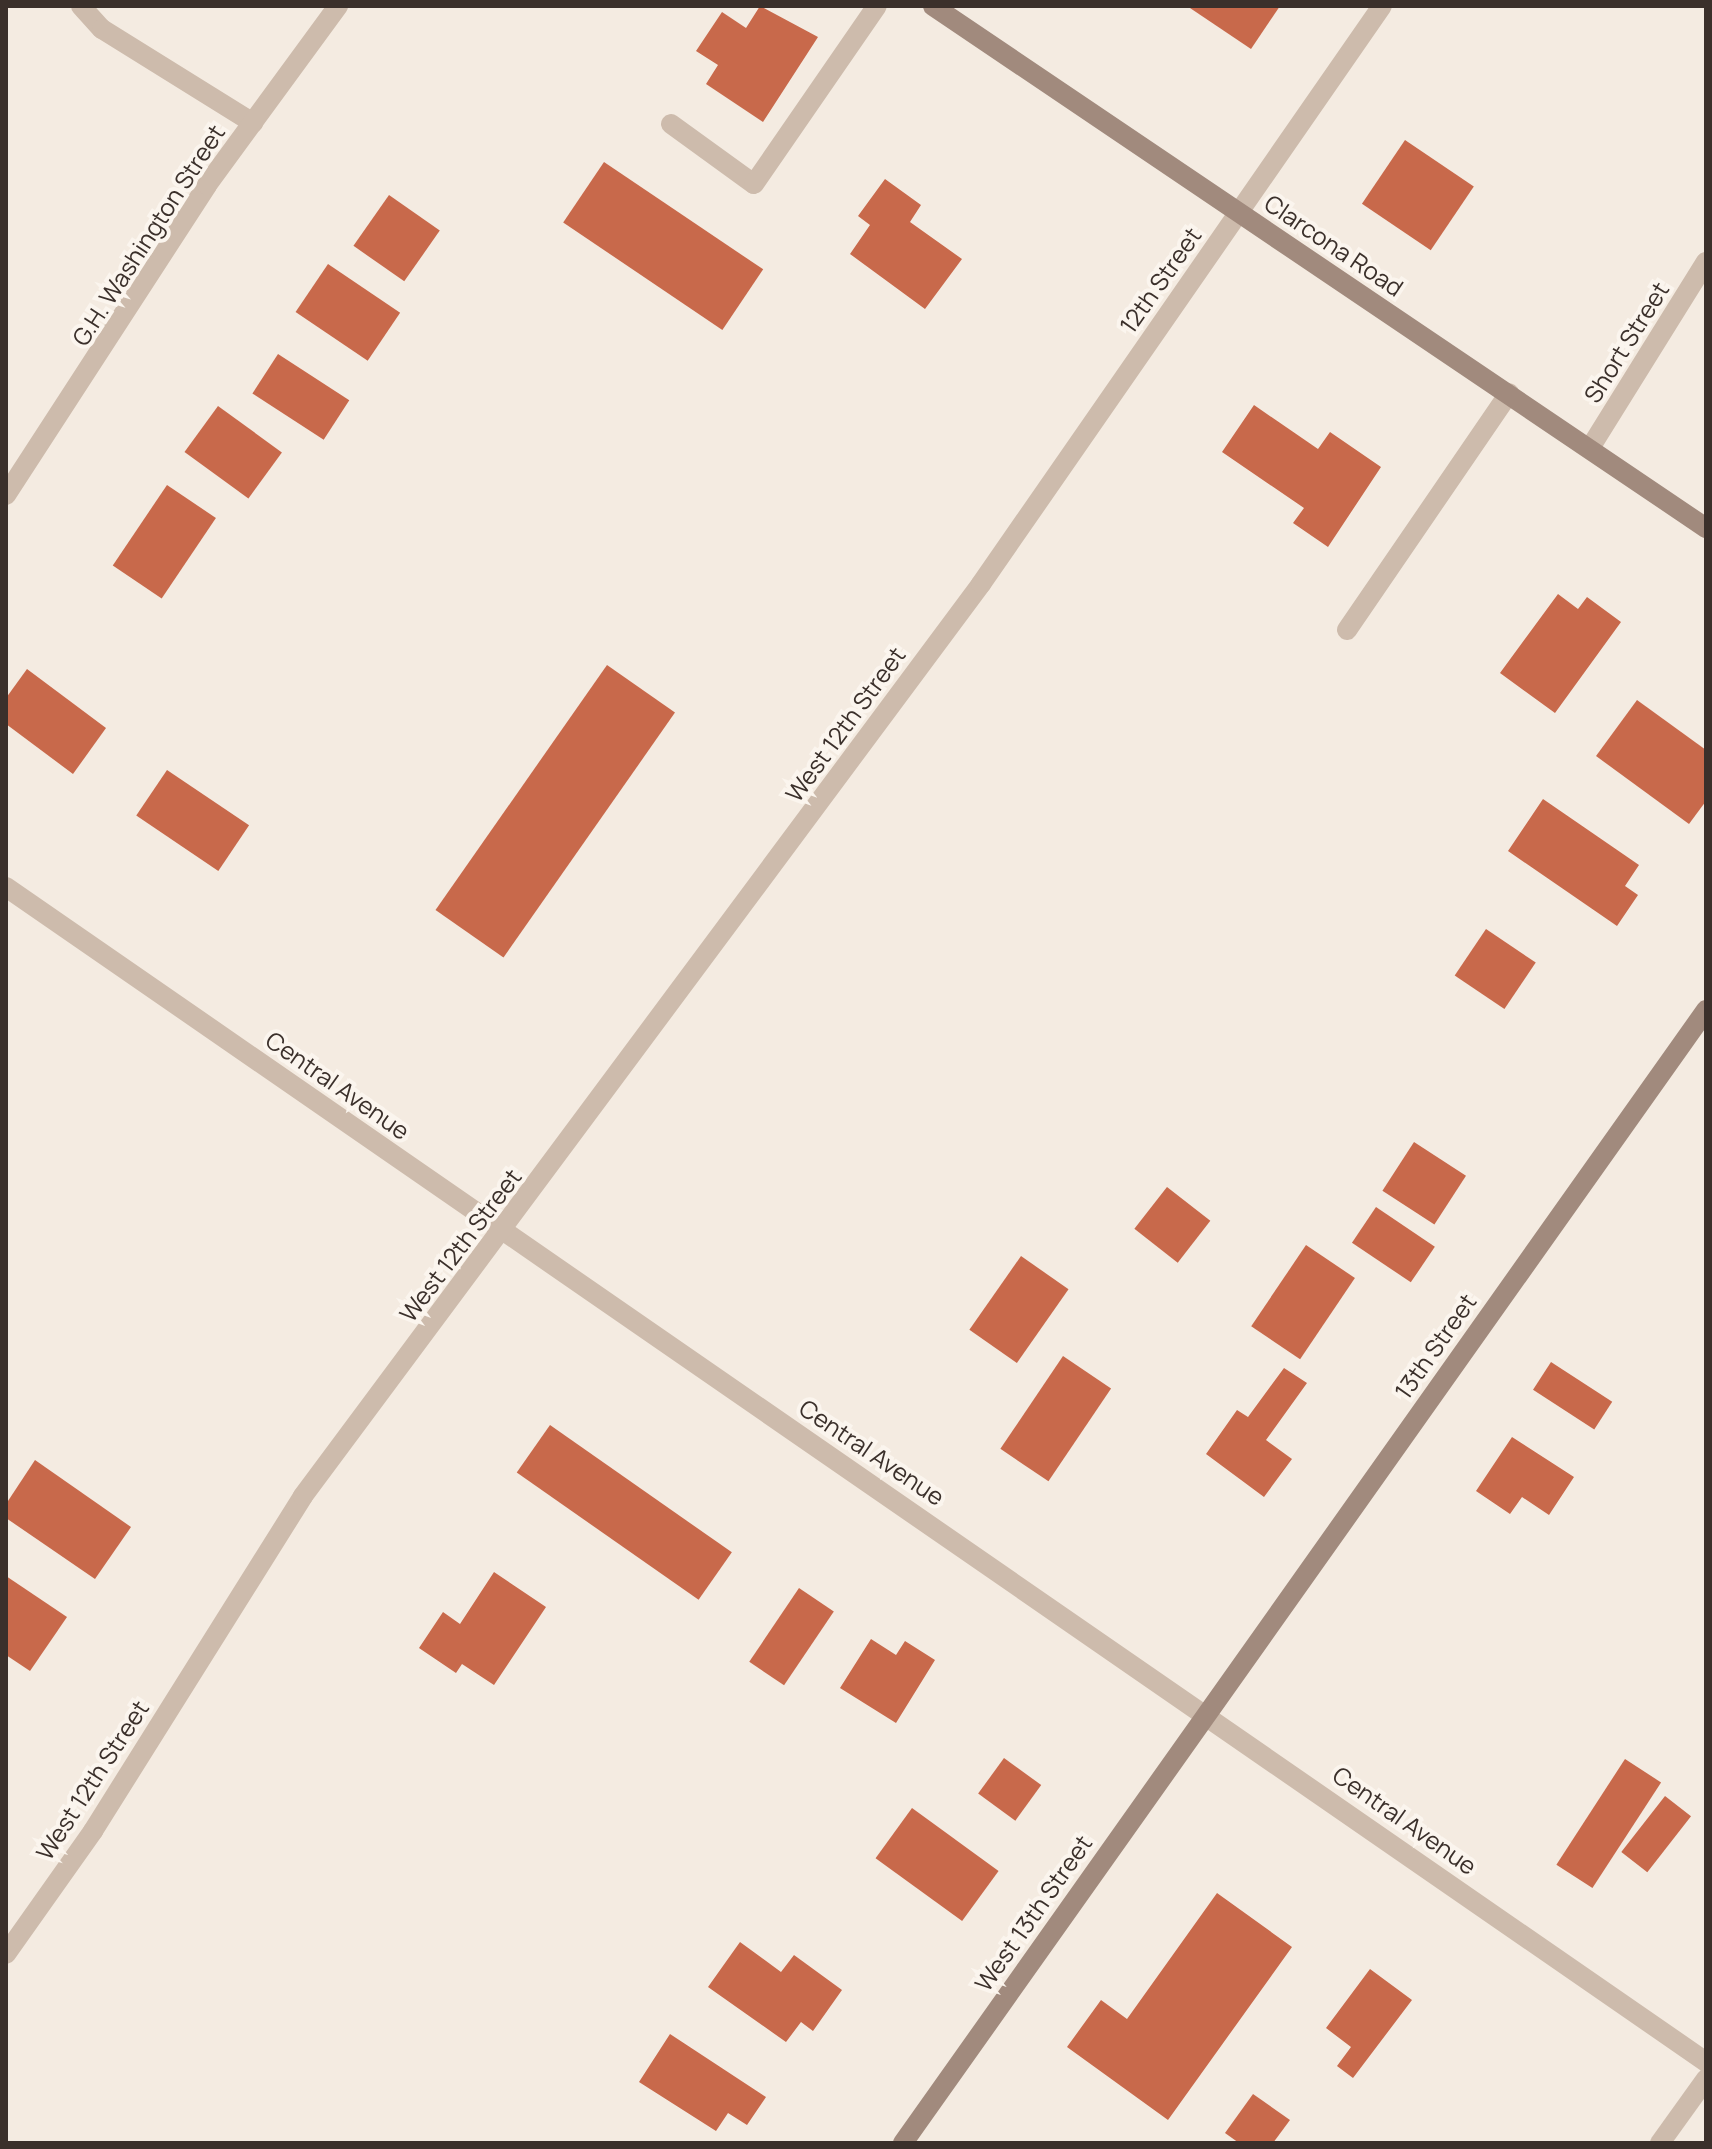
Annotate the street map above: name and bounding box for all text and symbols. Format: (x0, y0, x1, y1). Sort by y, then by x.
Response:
street label: G.H. Washington Street (66, 119, 230, 351)
street label: Clarcona Road (1259, 188, 1409, 302)
street label: 12th Street (1113, 222, 1207, 338)
street label: Short Street (1578, 276, 1674, 408)
street label: West 12th Street (779, 641, 911, 807)
street label: Central Avenue (261, 1025, 415, 1145)
street label: West 12th Street (393, 1163, 527, 1327)
street label: 13th Street (1388, 1288, 1482, 1404)
street label: Central Avenue (794, 1393, 950, 1511)
street label: West 12th Street (30, 1695, 154, 1865)
street label: Central Avenue (1328, 1760, 1482, 1880)
street label: West 13th Street (968, 1829, 1098, 1997)

